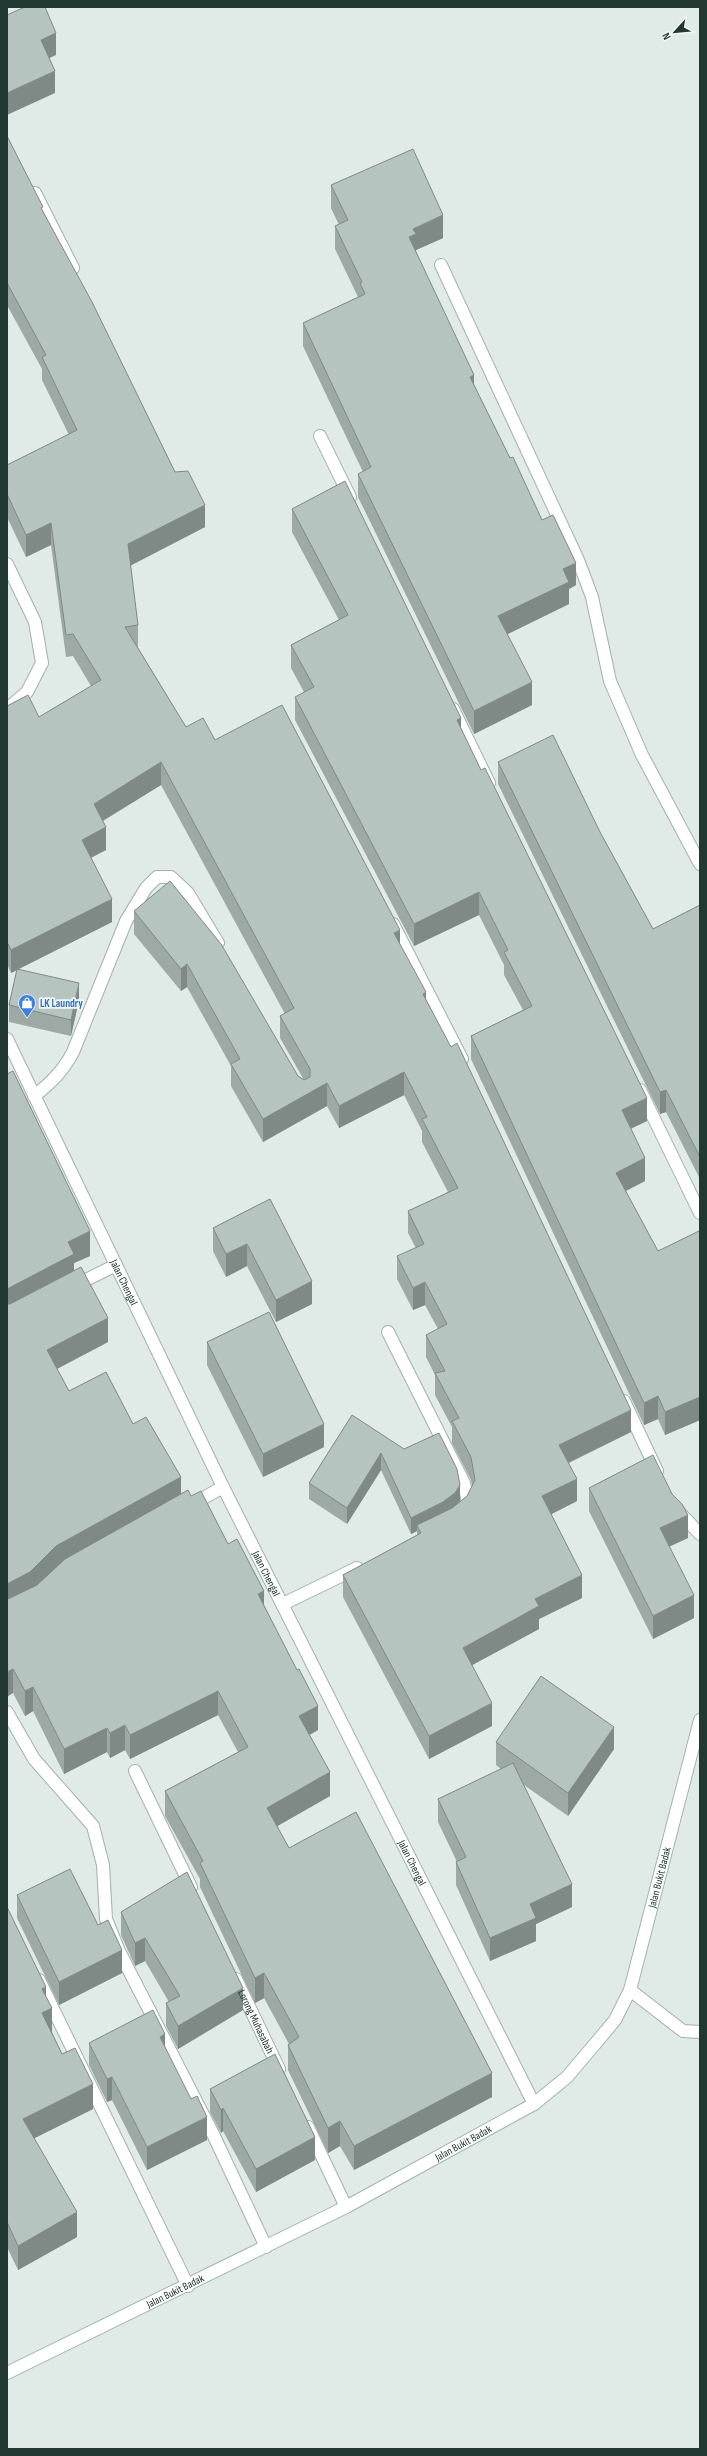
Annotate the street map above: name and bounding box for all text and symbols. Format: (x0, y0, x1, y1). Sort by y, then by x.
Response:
north arrow (655, 12, 695, 52)
text: N (659, 31, 674, 42)
shop icon: LK Laundry (17, 993, 37, 1018)
place label: LK Laundry (40, 997, 83, 1010)
street label: Jalan Chengal (107, 1256, 141, 1307)
street label: Jalan Chengal (249, 1548, 283, 1598)
street label: Jalan Chengal (395, 1837, 429, 1887)
street label: Jalan Bukit Badak (645, 1845, 674, 1910)
street label: Lorong Muhasabah (236, 1988, 277, 2055)
street label: Jalan Bukit Badak (432, 2122, 494, 2164)
street label: Jalan Bukit Badak (143, 2271, 207, 2311)

